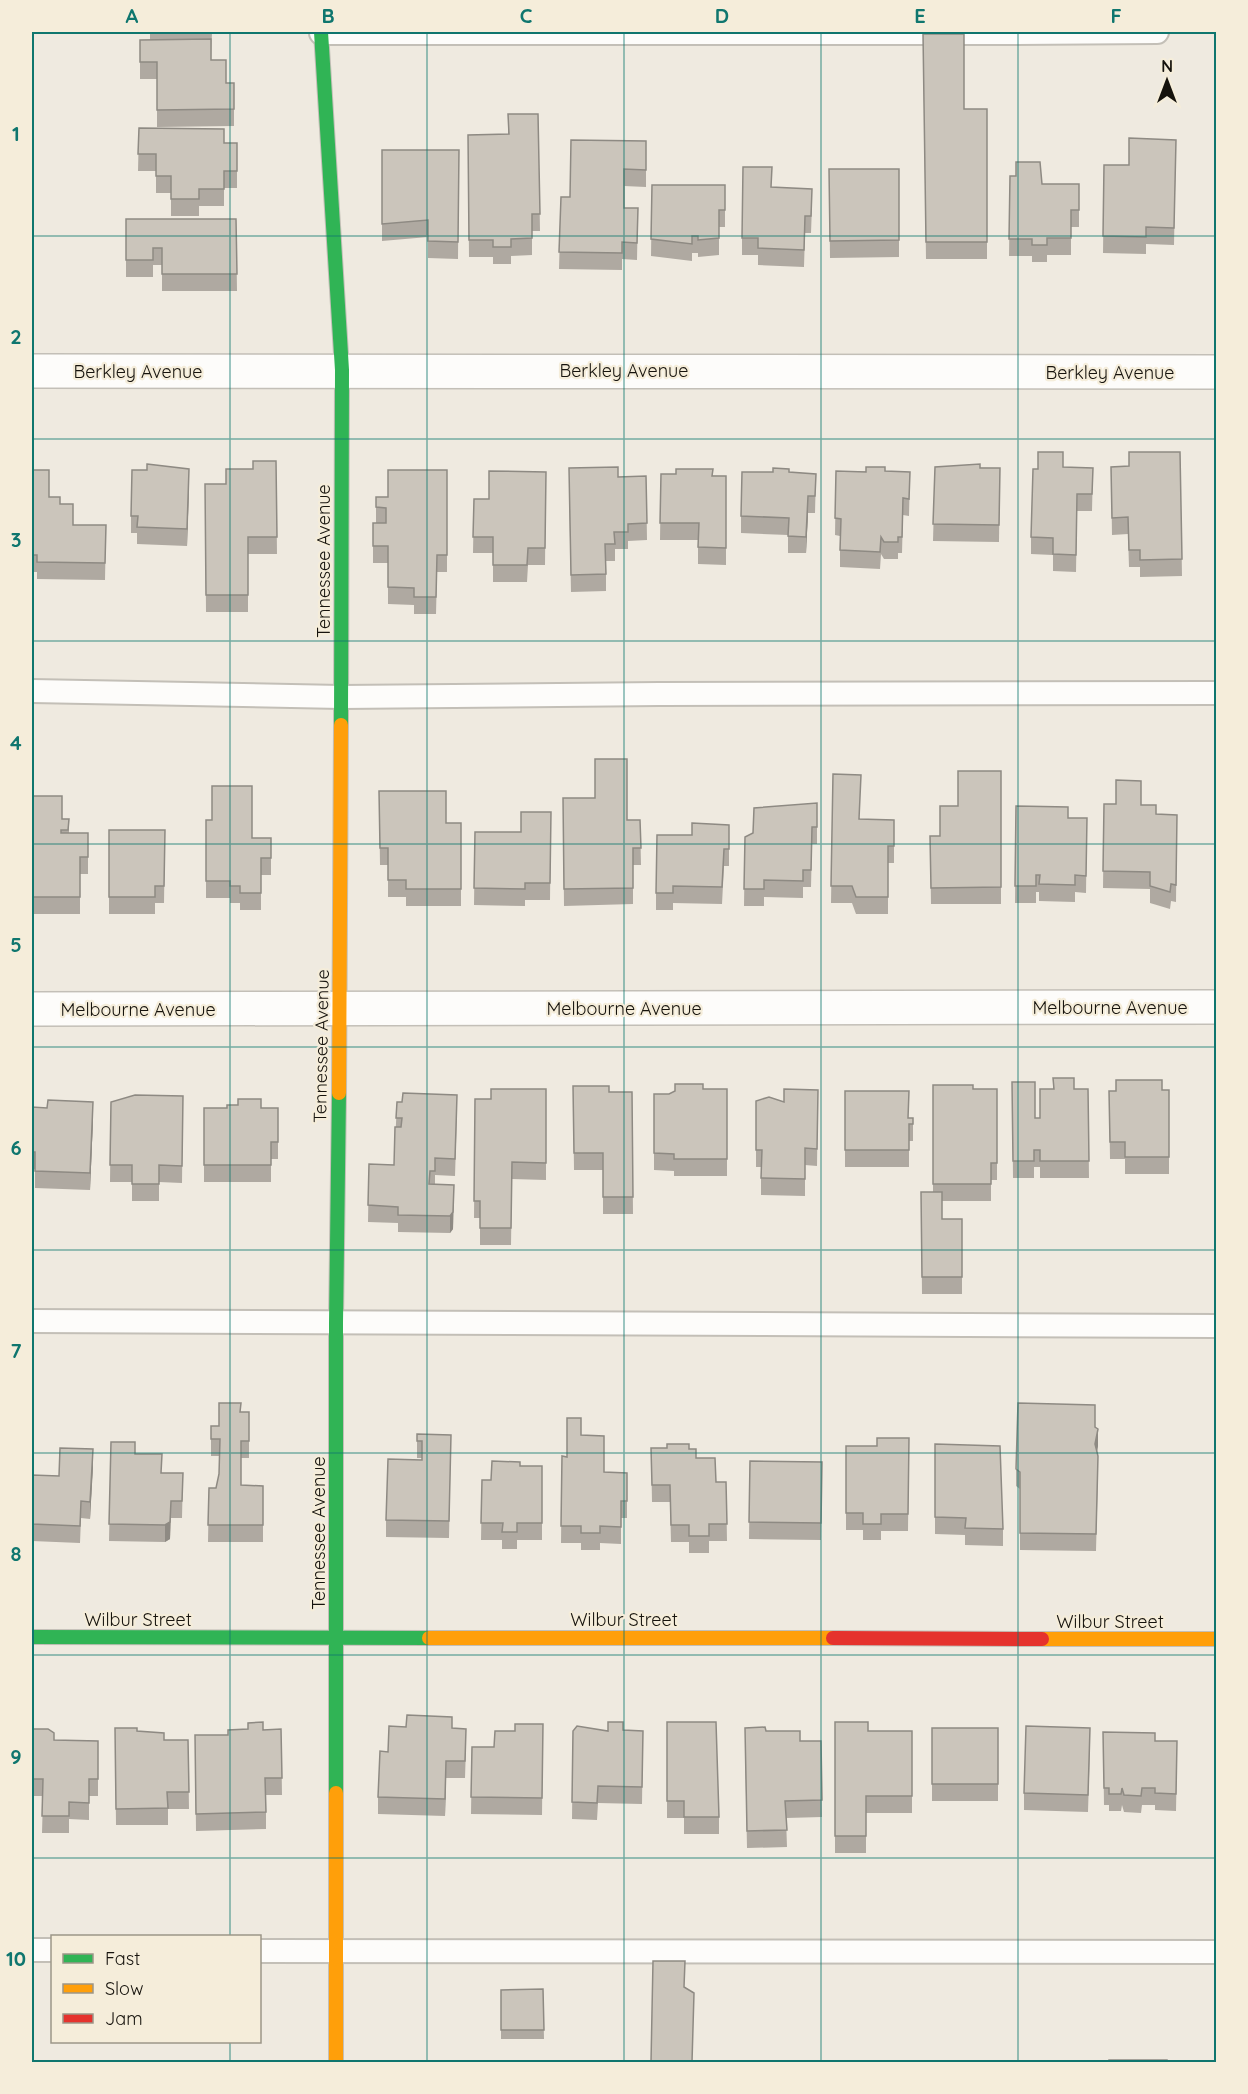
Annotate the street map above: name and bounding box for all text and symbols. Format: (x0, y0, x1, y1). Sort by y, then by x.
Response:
text: A (126, 3, 139, 28)
text: B (321, 3, 335, 28)
text: C (520, 3, 533, 28)
text: D (715, 3, 729, 28)
text: E (914, 3, 926, 28)
text: F (1110, 3, 1122, 28)
north arrow (1137, 51, 1197, 111)
text: N (1161, 56, 1173, 76)
text: 1 (12, 121, 20, 146)
text: 2 (10, 324, 22, 349)
street label: Berkley Avenue (559, 359, 689, 382)
street label: Berkley Avenue (73, 360, 203, 383)
street label: Berkley Avenue (1045, 361, 1175, 384)
street label: Tennessee Avenue (312, 484, 335, 638)
text: 3 (11, 527, 21, 552)
text: 4 (10, 730, 22, 755)
text: 5 (10, 932, 22, 957)
street label: Tennessee Avenue (308, 969, 334, 1123)
street label: Melbourne Avenue (1032, 996, 1188, 1019)
street label: Melbourne Avenue (546, 997, 702, 1020)
street label: Melbourne Avenue (60, 998, 216, 1021)
text: 6 (10, 1135, 22, 1160)
text: 7 (11, 1338, 22, 1363)
street label: Tennessee Avenue (307, 1456, 330, 1610)
text: 8 (11, 1541, 22, 1566)
street label: Wilbur Street (84, 1608, 192, 1631)
street label: Wilbur Street (570, 1608, 678, 1631)
street label: Wilbur Street (1056, 1610, 1164, 1633)
text: 9 (10, 1744, 22, 1769)
legend (51, 1935, 261, 2043)
text: 10 (6, 1946, 26, 1971)
text: Fast (105, 1947, 140, 1970)
text: Slow (105, 1977, 143, 2000)
text: Jam (105, 2007, 143, 2030)

